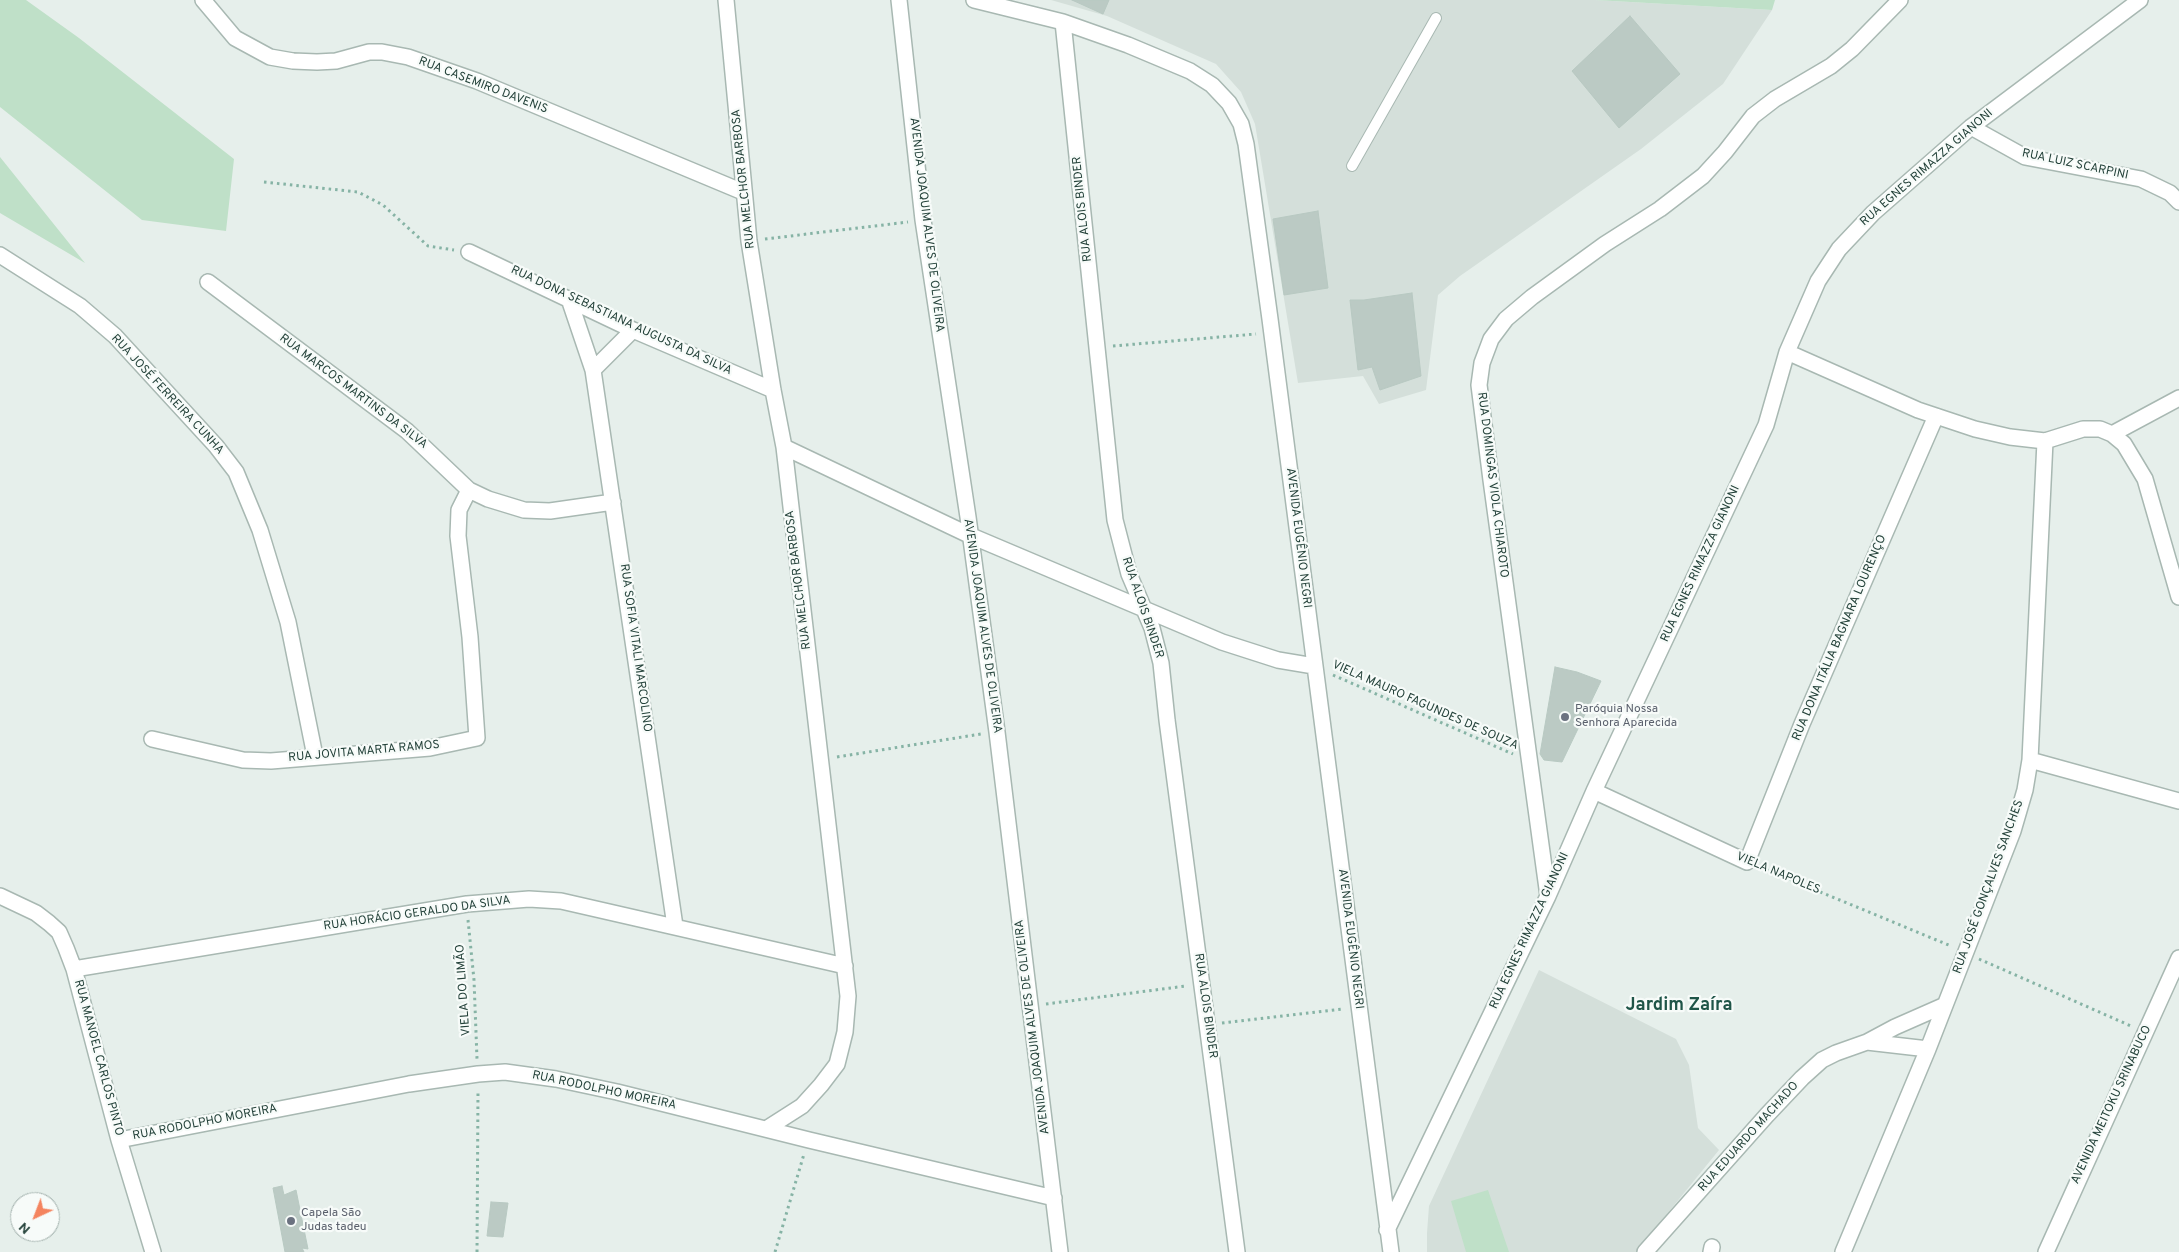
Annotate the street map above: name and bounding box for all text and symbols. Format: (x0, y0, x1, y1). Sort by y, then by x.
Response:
street label: RUA CASEMIRO DAVENIS (416, 55, 550, 117)
street label: RUA EGNES RIMAZZA GIANONI (1858, 106, 1996, 230)
street label: RUA MELCHOR BARBOSA (730, 108, 758, 250)
street label: AVENIDA JOAQUIM ALVES DE OLIVEIRA (906, 117, 946, 333)
street label: RUA LUIZ SCARPINI (2020, 147, 2130, 183)
street label: RUA ALOIS BINDER (1070, 155, 1096, 263)
street label: RUA DONA SEBASTIANA AUGUSTA DA SILVA (508, 263, 734, 379)
street label: RUA JOSÉ FERREIRA CUNHA (108, 332, 226, 458)
street label: RUA MARCOS MARTINS DA SILVA (276, 332, 430, 452)
street label: RUA DOMINGAS VIOLA CHIAROTO (1473, 391, 1511, 579)
street label: AVENIDA EUGÊNIO NEGRI (1282, 467, 1314, 609)
street label: RUA EGNES RIMAZZA GIANONI (1658, 483, 1744, 645)
street label: RUA MELCHOR BARBOSA (783, 509, 815, 651)
street label: AVENIDA JOAQUIM ALVES DE OLIVEIRA (960, 518, 1004, 734)
street label: RUA DONA ITÁLIA BAGNARA LOURENÇO (1790, 533, 1890, 743)
street label: RUA ALOIS BINDER (1118, 555, 1166, 661)
street label: RUA SOFIA VITALI MARCOLINO (616, 563, 654, 733)
street label: VIELA MAURO FAGUNDES DE SOUZA (1330, 658, 1520, 754)
place label: Paróquia Nossa Senhora Aparecida (1575, 703, 1677, 731)
marker: Paróquia Nossa Senhora Aparecida (1559, 711, 1571, 723)
street label: RUA JOVITA MARTA RAMOS (288, 738, 440, 766)
street label: RUA JOSÉ GONÇALVES SANCHES (1951, 798, 2027, 976)
street label: RUA EGNES RIMAZZA GIANONI (1487, 850, 1573, 1012)
street label: VIELA NAPOLES (1734, 850, 1822, 898)
street label: AVENIDA EUGÊNIO NEGRI (1334, 868, 1366, 1010)
street label: RUA HORÁCIO GERALDO DA SILVA (323, 894, 511, 934)
street label: AVENIDA JOAQUIM ALVES DE OLIVEIRA (1013, 919, 1053, 1135)
street label: VIELA DO LIMÃO (454, 944, 474, 1036)
street label: RUA ALOIS BINDER (1190, 952, 1220, 1060)
street label: RUA MANOEL CARLOS PINTO (70, 978, 126, 1138)
district label: Jardim Zaíra (1626, 995, 1732, 1017)
street label: AVENIDA MEITOKU SRINABUCO (2069, 1024, 2155, 1186)
street label: RUA RODOLPHO MOREIRA (531, 1069, 677, 1113)
street label: RUA EDUARDO MACHADO (1696, 1079, 1802, 1195)
street label: RUA RODOLPHO MOREIRA (131, 1102, 279, 1144)
north arrow (10, 1192, 60, 1242)
place label: Capela São Judas tadeu (301, 1207, 367, 1235)
marker: Capela São Judas tadeu (285, 1215, 297, 1227)
text: N (16, 1218, 35, 1237)

